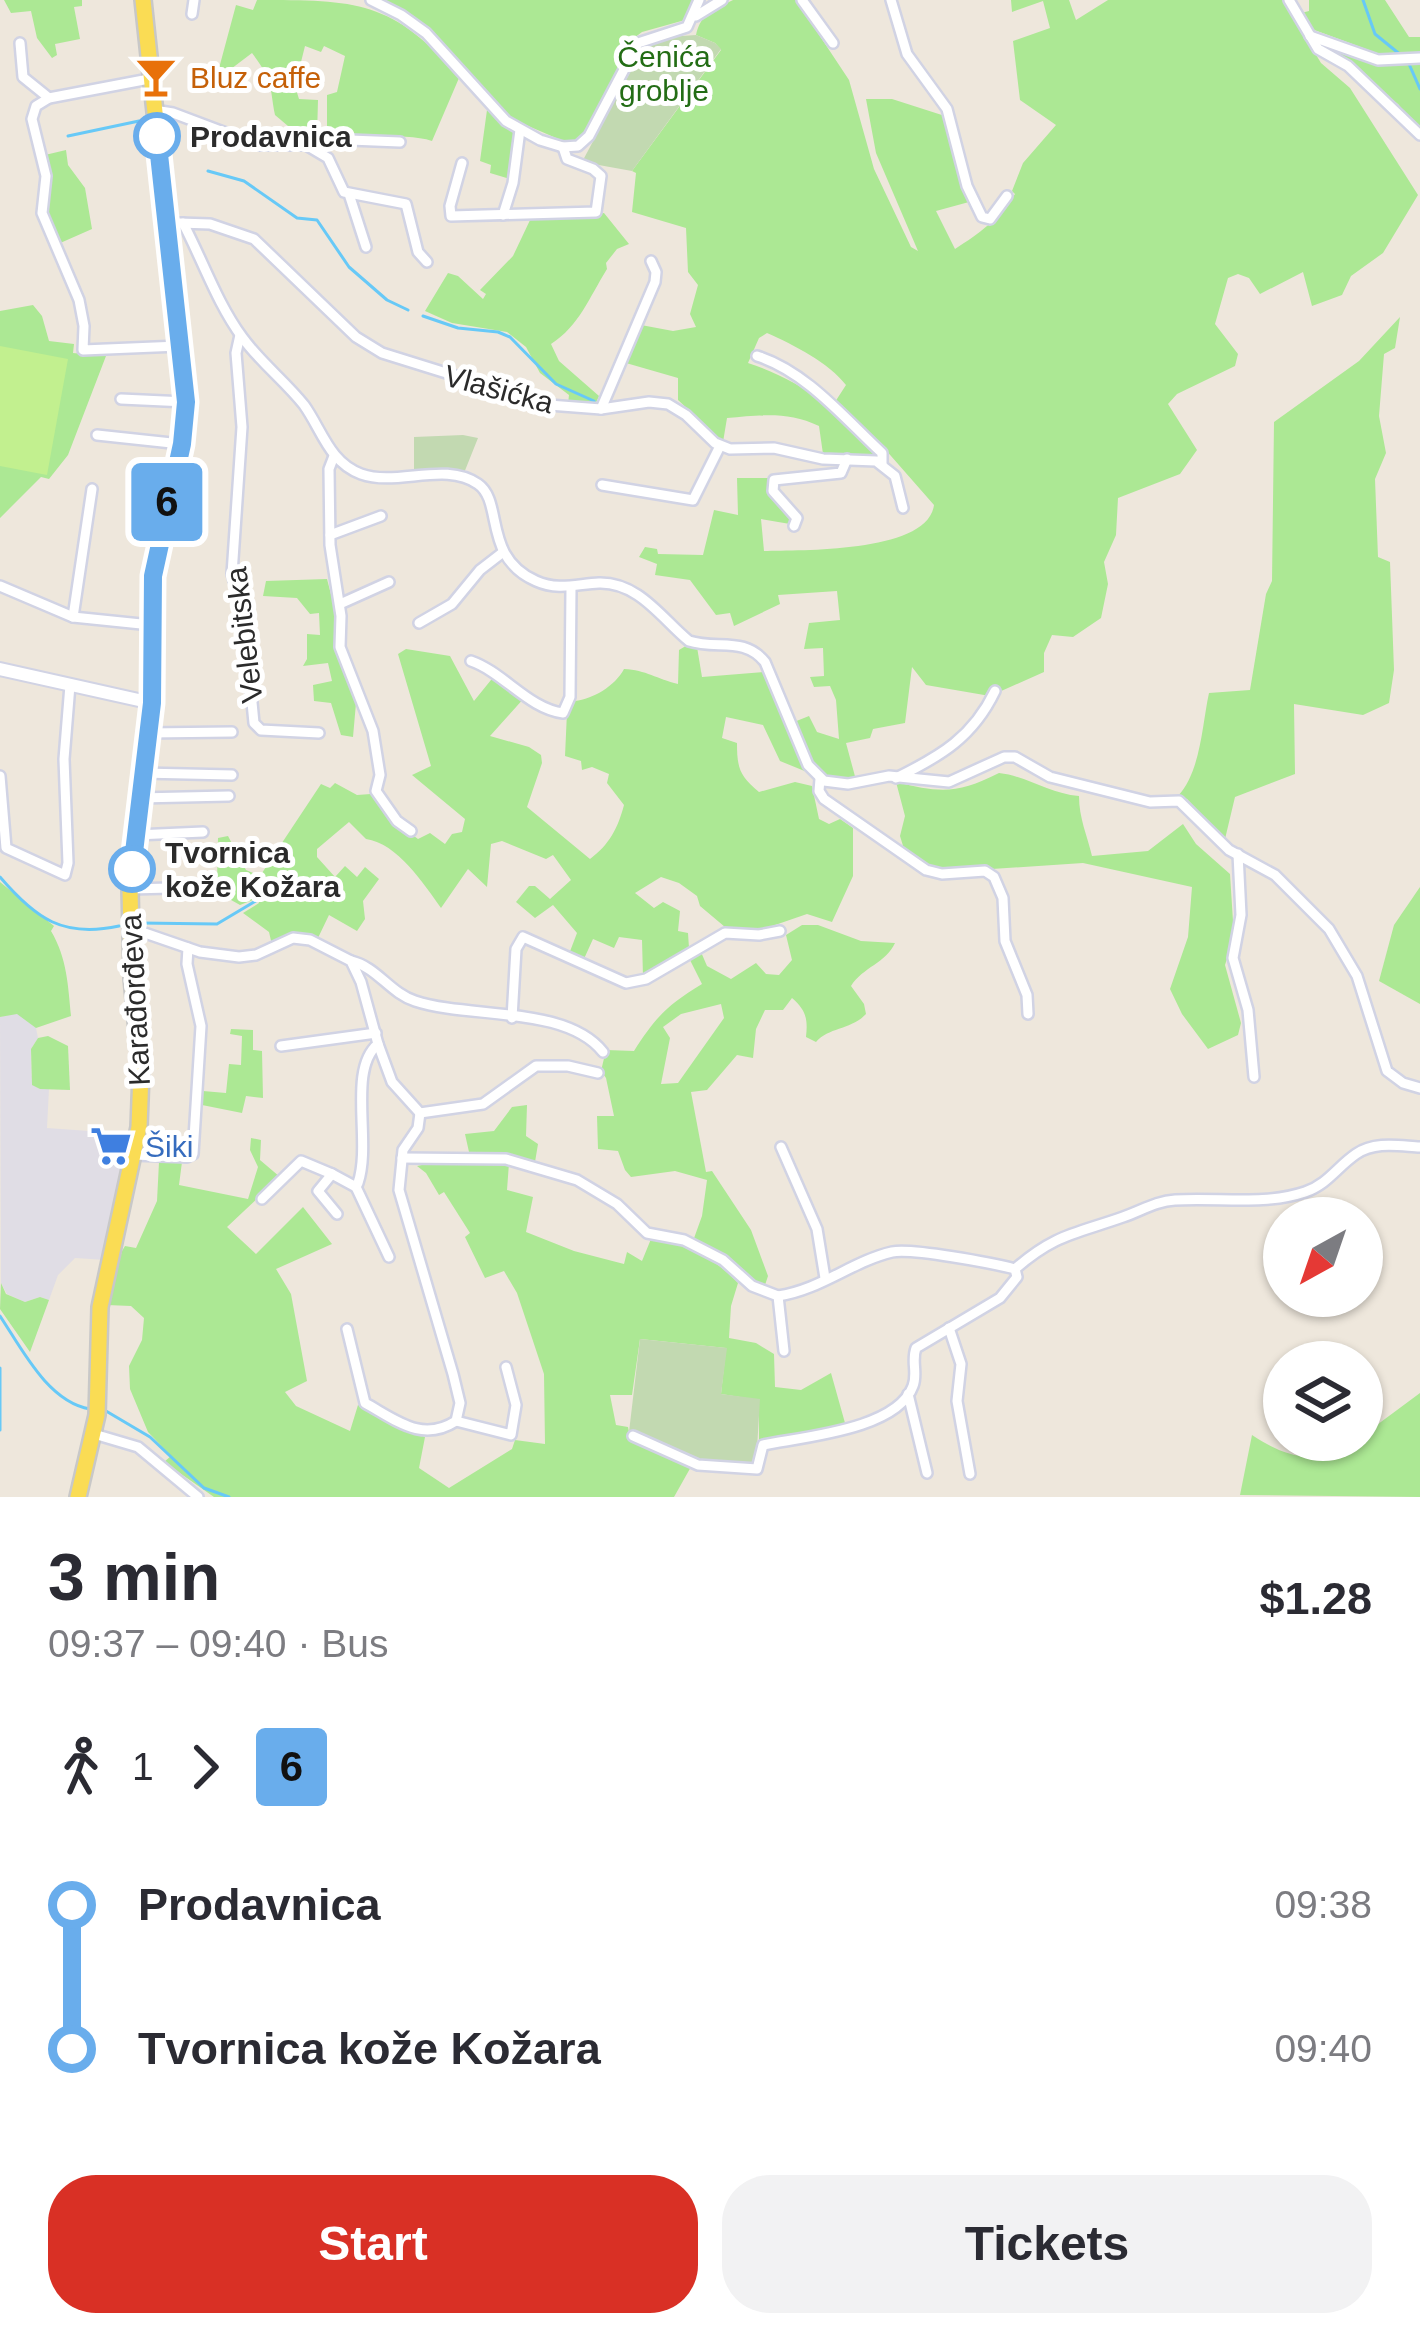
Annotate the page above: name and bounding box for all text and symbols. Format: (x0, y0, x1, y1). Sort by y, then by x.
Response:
park label: Čenića groblje (617, 40, 711, 107)
bar icon: Bluz caffe (133, 54, 179, 100)
place label: Bluz caffe (190, 61, 321, 94)
marker: Prodavnica (135, 114, 179, 158)
place label: Prodavnica (190, 120, 352, 153)
street label: Vlašićka (441, 359, 558, 419)
line badge: 6 (128, 463, 206, 541)
text: 6 (155, 478, 179, 525)
street label: Velebitska (219, 565, 269, 705)
place label: Tvornica kože Kožara (165, 836, 340, 903)
marker: Tvornica kože Kožara (110, 847, 154, 891)
street label: Karađorđeva (114, 913, 156, 1087)
supermarket icon: Šiki (88, 1123, 134, 1169)
place label: Šiki (145, 1130, 193, 1163)
north arrow (1263, 1197, 1383, 1317)
map controls (1263, 1197, 1383, 1461)
button: layers (1263, 1341, 1383, 1461)
text: 3 min (48, 1540, 220, 1614)
text: $1.28 (1259, 1573, 1372, 1624)
text: 09:37 – 09:40 · Bus (48, 1622, 388, 1665)
icon: walk (48, 1734, 114, 1800)
icon: forward (172, 1734, 238, 1800)
text: 6 (280, 1743, 303, 1790)
text: 1 (132, 1745, 154, 1788)
text: Prodavnica (138, 1879, 381, 1930)
text: 09:38 (1274, 1883, 1372, 1926)
text: Tvornica kože Kožara (138, 2023, 601, 2074)
text: 09:40 (1274, 2027, 1372, 2070)
button: Start (48, 2175, 698, 2313)
button: Tickets (722, 2175, 1372, 2313)

